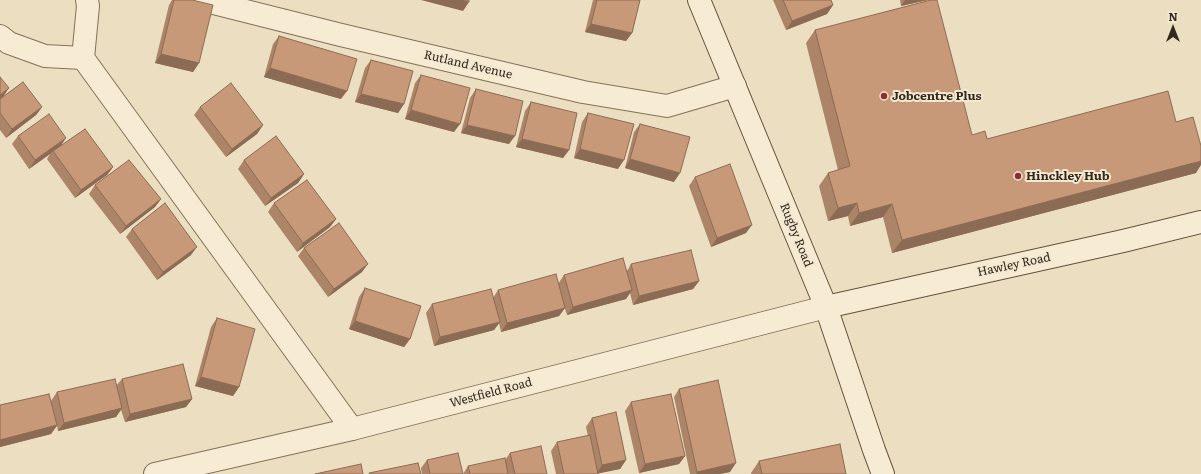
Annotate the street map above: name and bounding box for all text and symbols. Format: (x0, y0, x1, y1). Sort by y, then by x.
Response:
north arrow (1153, 8, 1193, 48)
text: N (1168, 8, 1178, 24)
street label: Rutland Avenue (422, 48, 514, 82)
place label: Jobcentre Plus (892, 89, 982, 103)
marker: Jobcentre Plus (879, 91, 889, 101)
place label: Hinckley Hub (1026, 169, 1109, 183)
marker: Hinckley Hub (1013, 171, 1023, 181)
street label: Rugby Road (777, 201, 815, 269)
street label: Hawley Road (976, 250, 1052, 280)
street label: Westfield Road (448, 375, 534, 411)

